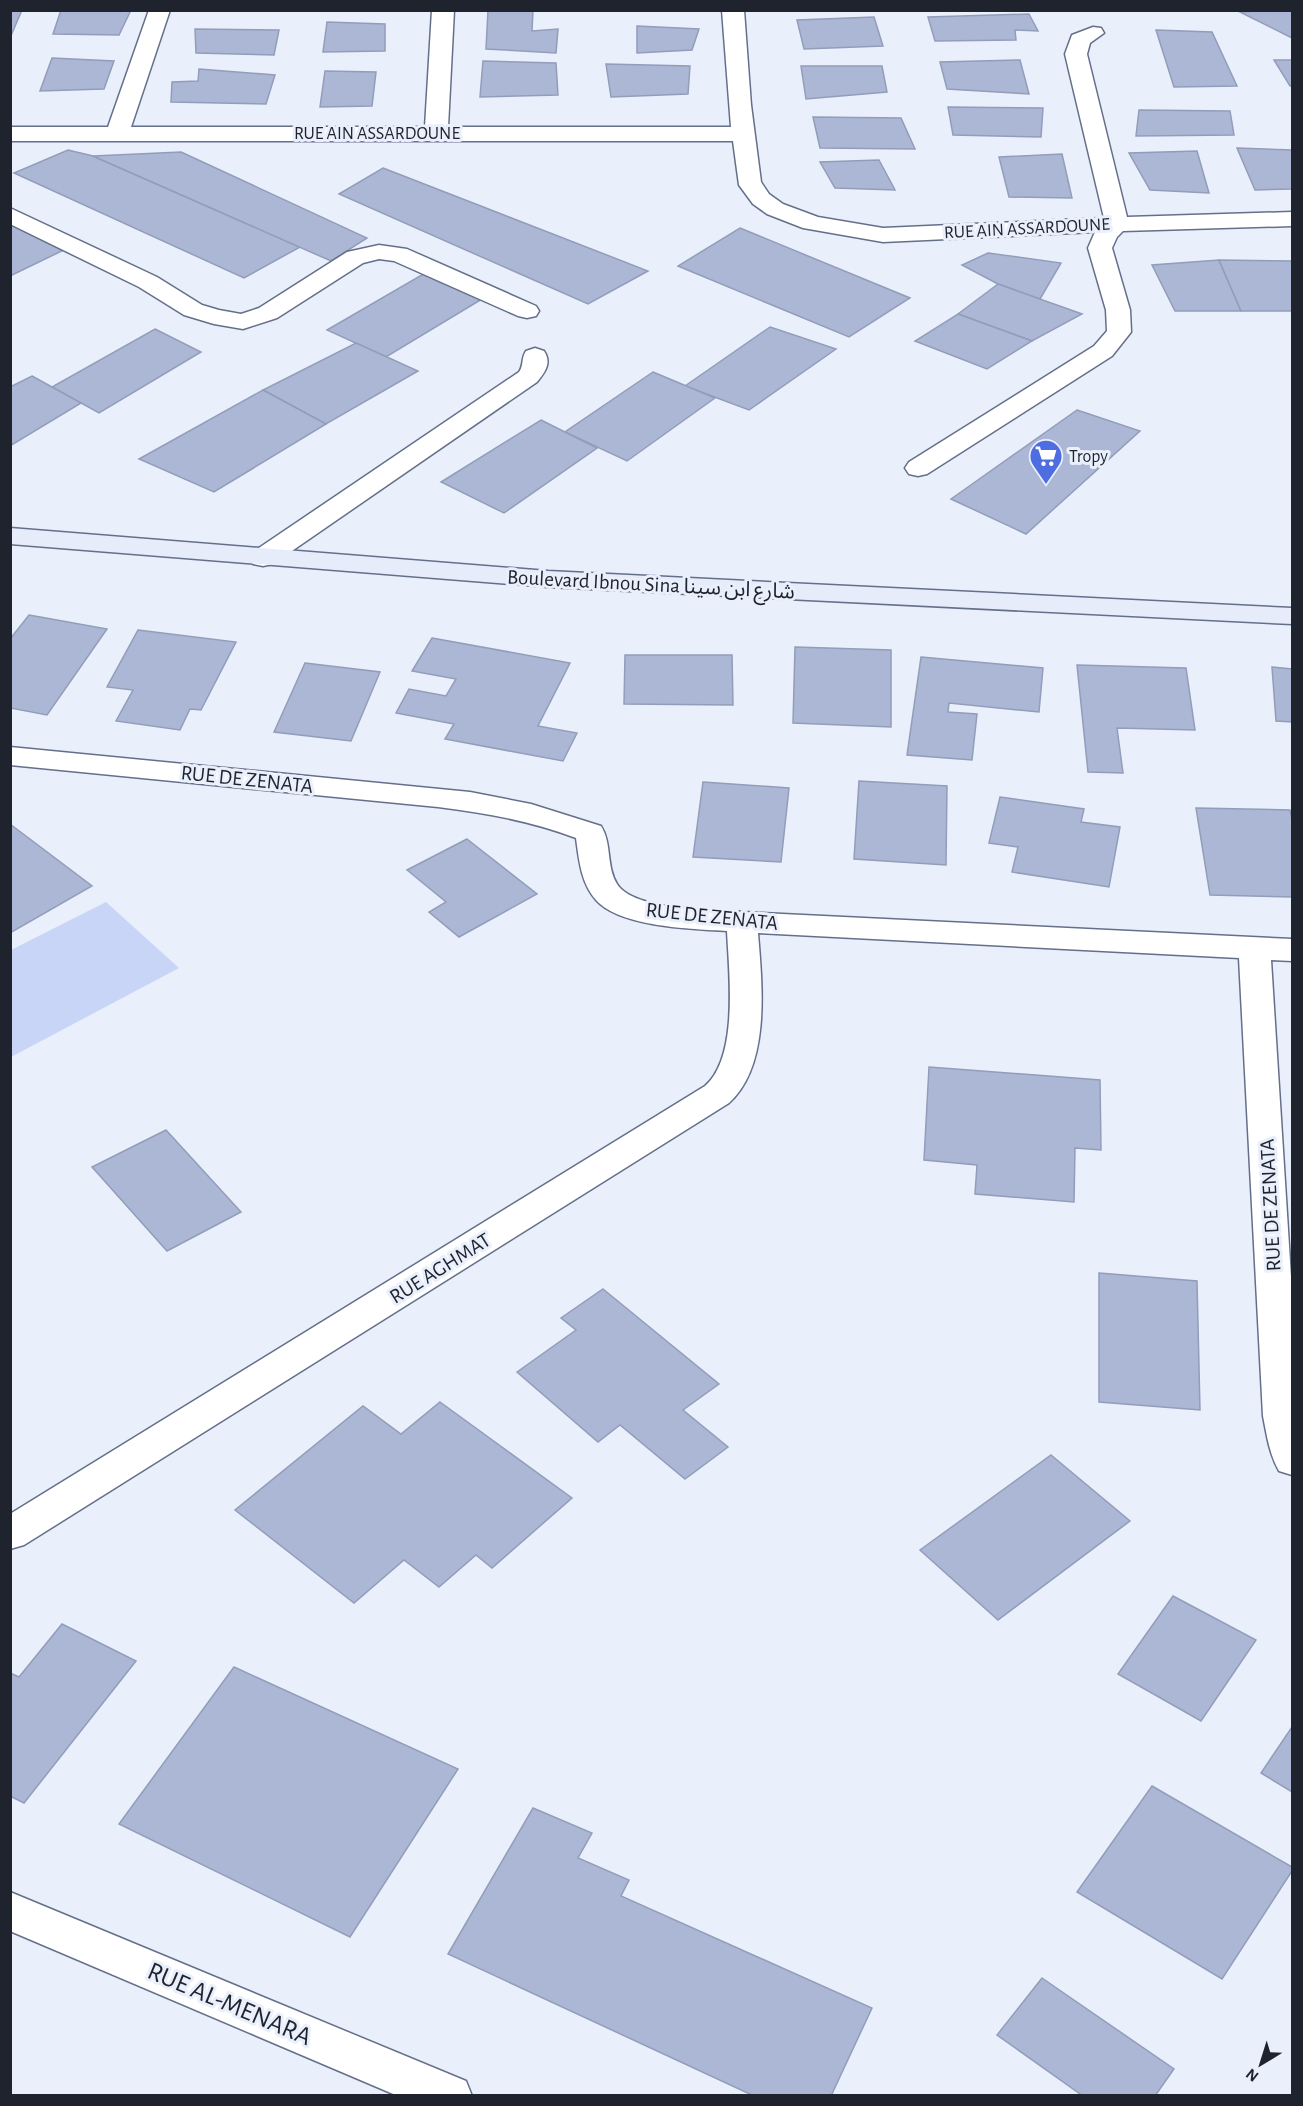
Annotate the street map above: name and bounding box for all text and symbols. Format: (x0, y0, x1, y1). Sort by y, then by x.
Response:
street label: RUE AIN ASSARDOUNE (294, 125, 460, 143)
street label: RUE AIN ASSARDOUNE (944, 216, 1111, 242)
supermarket icon: Tropy (1028, 438, 1064, 485)
place label: Tropy (1069, 448, 1108, 466)
street label: Boulevard Ibnou Sina شارع ابن سينا (506, 566, 795, 607)
street label: RUE DE ZENATA (180, 762, 314, 797)
street label: RUE DE ZENATA (645, 899, 779, 934)
street label: RUE DE ZENATA (1257, 1138, 1284, 1272)
street label: RUE AGHMAT (386, 1229, 494, 1308)
street label: RUE AL-MENARA (144, 1958, 315, 2050)
north arrow (1231, 2034, 1291, 2094)
text: N (1243, 2065, 1262, 2085)

